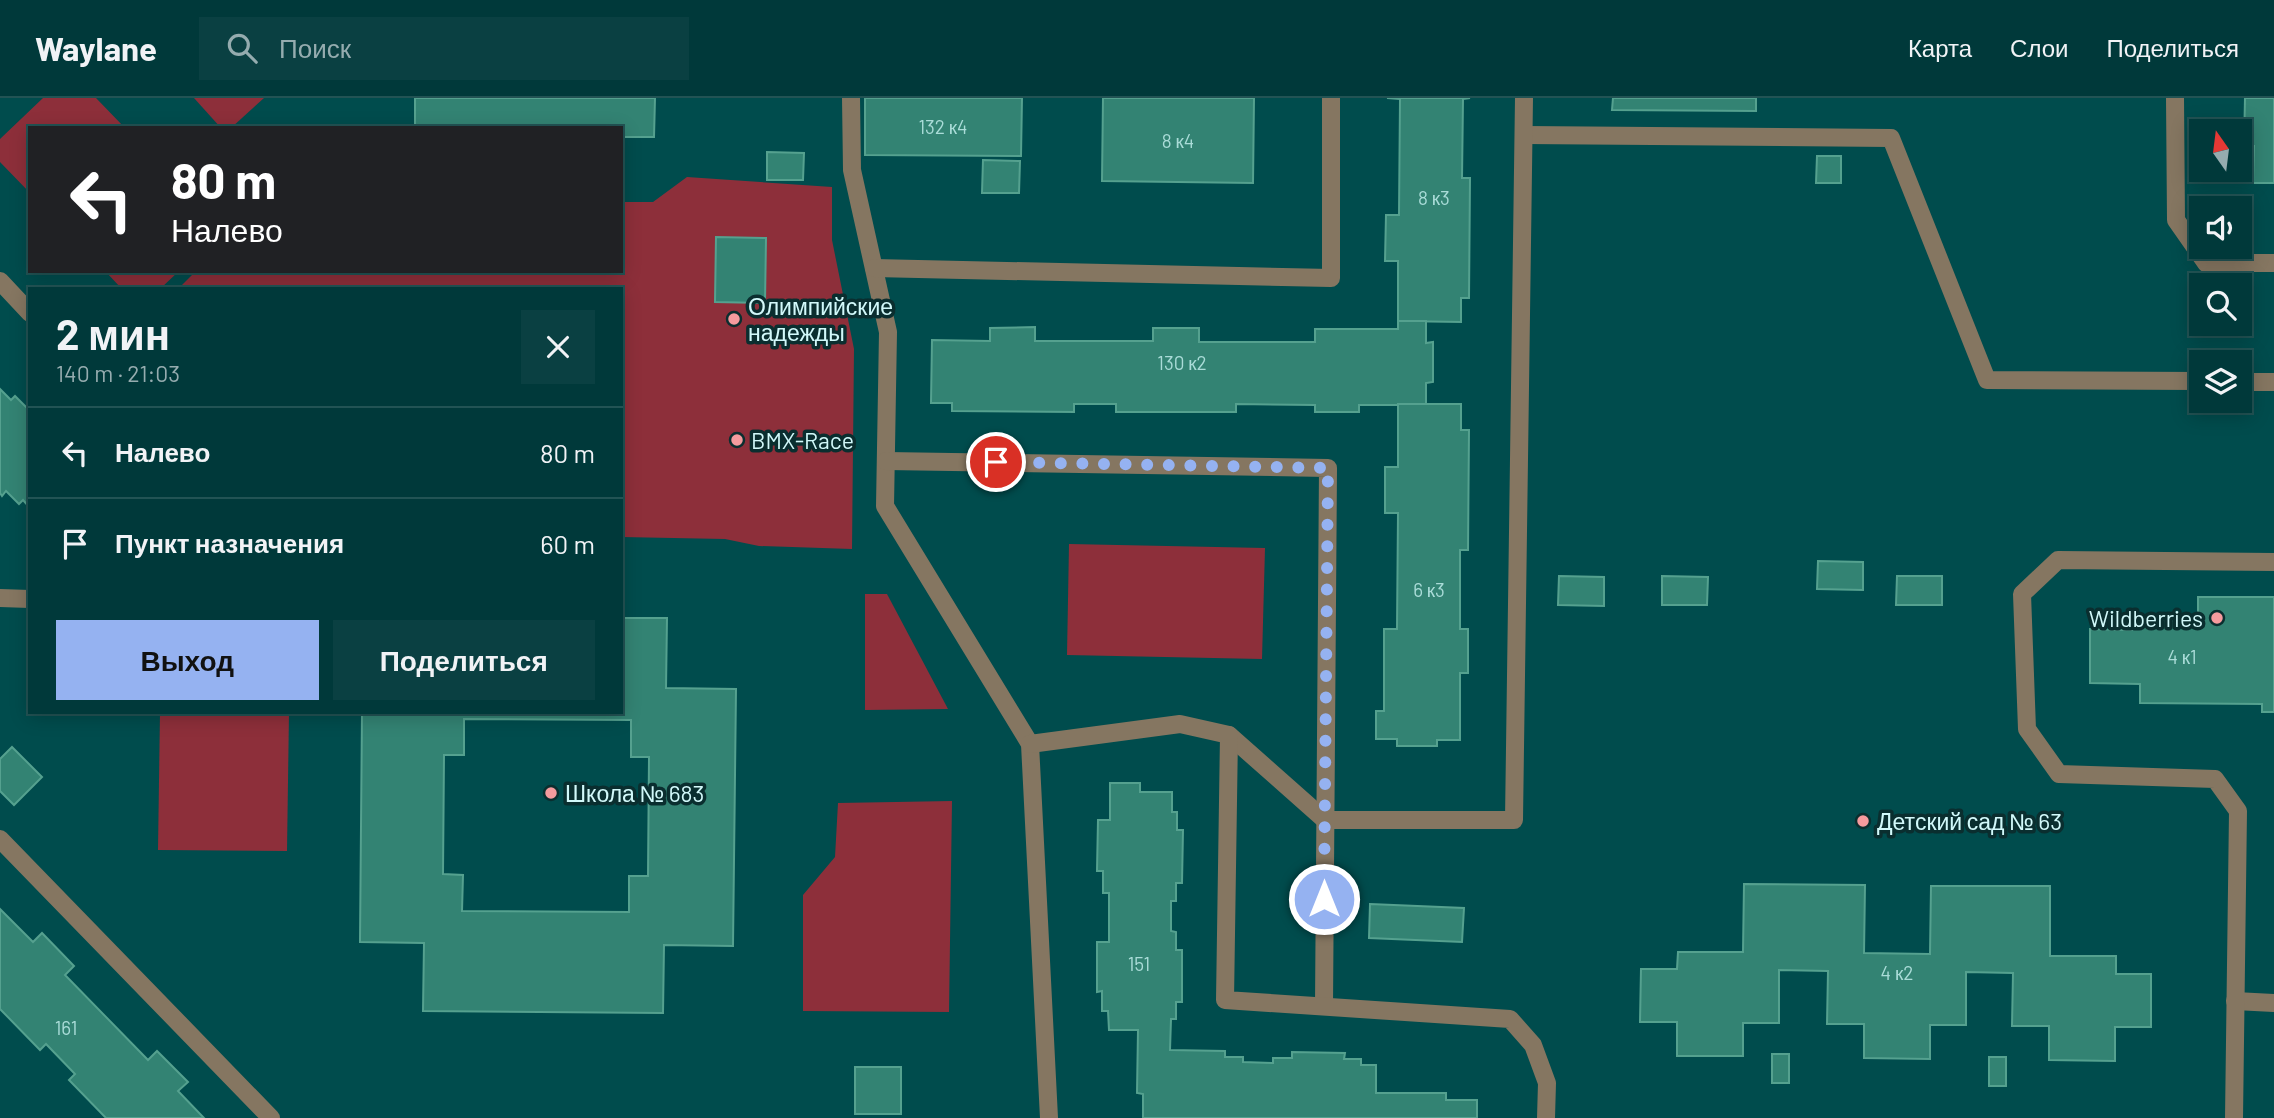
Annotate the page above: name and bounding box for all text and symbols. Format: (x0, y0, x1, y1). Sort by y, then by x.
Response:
search box (199, 17, 689, 80)
text: Waylane (35, 28, 157, 68)
icon: search (223, 29, 261, 67)
text: Поиск (279, 32, 351, 63)
text: Карта (1908, 33, 1972, 62)
text: Слои (2010, 33, 2068, 62)
text: Поделиться (2106, 33, 2239, 62)
house number: 132 к4 (918, 115, 968, 138)
north arrow (2189, 119, 2252, 182)
map controls (2189, 119, 2252, 413)
house number: 8 к4 (1162, 129, 1194, 152)
text: 80 m (171, 150, 276, 209)
icon: left (56, 154, 147, 245)
house number: 8 к3 (1418, 186, 1450, 209)
button: sound (2189, 196, 2252, 259)
text: Налево (171, 210, 283, 248)
button: search (2189, 273, 2252, 336)
place label: Олимпийские надежды (748, 292, 893, 346)
text: 2 мин (56, 308, 170, 358)
button: close (521, 310, 595, 384)
marker: Олимпийские надежды (726, 311, 742, 327)
button: layers (2189, 350, 2252, 413)
house number: 130 к2 (1157, 351, 1207, 374)
text: 140 m · 21:03 (56, 359, 180, 387)
place label: BMX-Race (751, 426, 854, 454)
marker: BMX-Race (729, 432, 745, 448)
pin (966, 432, 1026, 492)
icon: left (56, 434, 94, 472)
text: Налево (115, 436, 210, 467)
text: 80 m (540, 437, 595, 468)
icon: arrive (977, 443, 1015, 481)
icon: arrive (56, 525, 94, 563)
text: Пункт назначения (115, 527, 344, 558)
text: 60 m (540, 528, 595, 559)
house number: 6 к3 (1413, 578, 1445, 601)
place label: Wildberries (2089, 604, 2203, 632)
marker: Wildberries (2209, 610, 2225, 626)
button: Выход (56, 620, 319, 700)
button: Поделиться (333, 620, 595, 700)
house number: 4 к1 (2167, 645, 2197, 668)
place label: Школа № 683 (565, 779, 704, 807)
marker: Школа № 683 (543, 785, 559, 801)
place label: Детский сад № 63 (1877, 807, 2062, 835)
marker: Детский сад № 63 (1855, 813, 1871, 829)
position arrow (1287, 862, 1361, 936)
house number: 151 (1128, 952, 1150, 975)
house number: 4 к2 (1881, 961, 1913, 984)
house number: 161 (55, 1016, 77, 1039)

